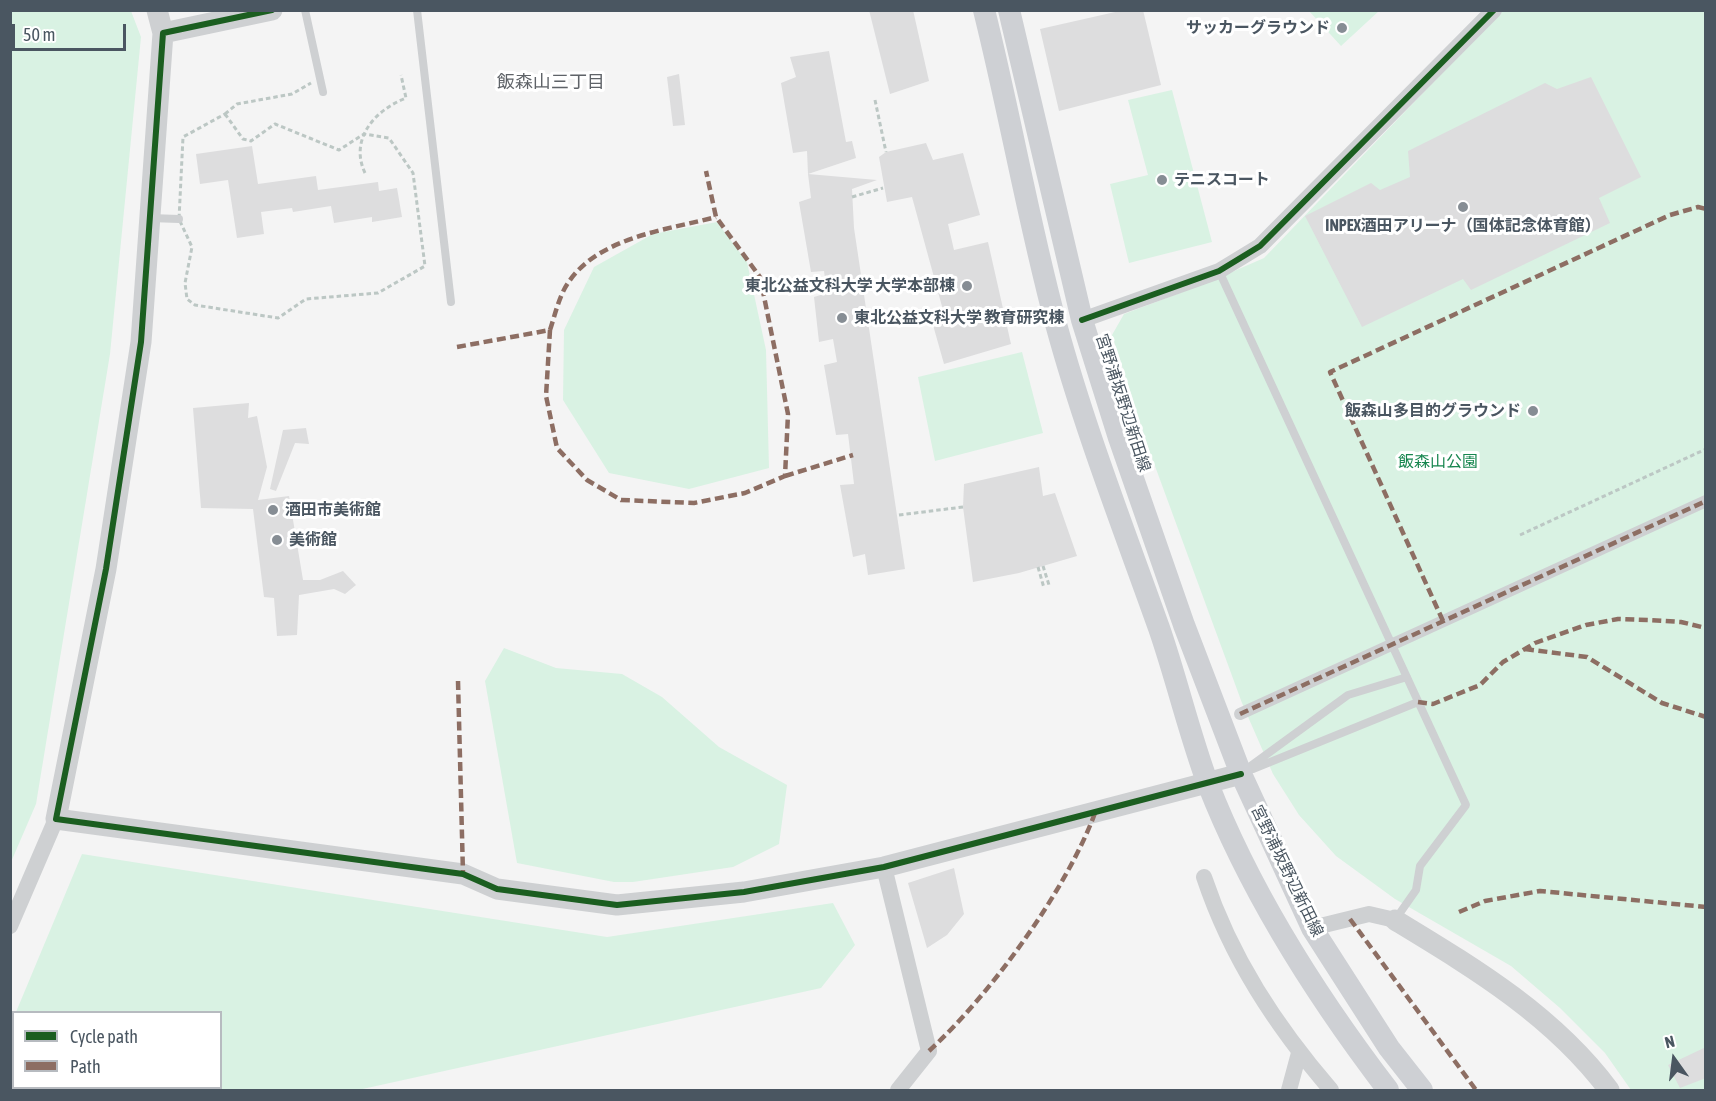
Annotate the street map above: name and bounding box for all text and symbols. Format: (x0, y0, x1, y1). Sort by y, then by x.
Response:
scale bar (15, 12, 129, 50)
place label: サッカーグラウンド (1186, 18, 1330, 38)
marker: サッカーグラウンド (1335, 21, 1349, 35)
text: 50 m (23, 24, 55, 45)
district label: 飯森山三丁目 (497, 71, 605, 93)
place label: テニスコート (1174, 170, 1270, 190)
marker: テニスコート (1155, 173, 1169, 187)
marker: INPEX酒田アリーナ（国体記念体育館） (1456, 200, 1470, 214)
place label: INPEX酒田アリーナ（国体記念体育館） (1325, 216, 1601, 236)
place label: 東北公益文科大学 大学本部棟 (745, 276, 955, 296)
marker: 東北公益文科大学 大学本部棟 (960, 279, 974, 293)
place label: 東北公益文科大学 教育研究棟 (854, 308, 1064, 328)
marker: 東北公益文科大学 教育研究棟 (835, 311, 849, 325)
street label: 宮野浦坂野辺新田線 (1092, 332, 1154, 474)
place label: 飯森山多目的グラウンド (1345, 401, 1521, 421)
marker: 飯森山多目的グラウンド (1526, 404, 1540, 418)
park label: 飯森山公園 (1398, 452, 1478, 472)
place label: 酒田市美術館 (285, 500, 381, 520)
marker: 酒田市美術館 (266, 503, 280, 517)
place label: 美術館 (289, 530, 337, 550)
marker: 美術館 (270, 533, 284, 547)
street label: 宮野浦坂野辺新田線 (1247, 802, 1327, 940)
legend (12, 1011, 222, 1089)
text: Cycle path (70, 1026, 138, 1047)
north arrow (1644, 1029, 1704, 1089)
text: N (1663, 1032, 1676, 1051)
text: Path (70, 1056, 101, 1077)

